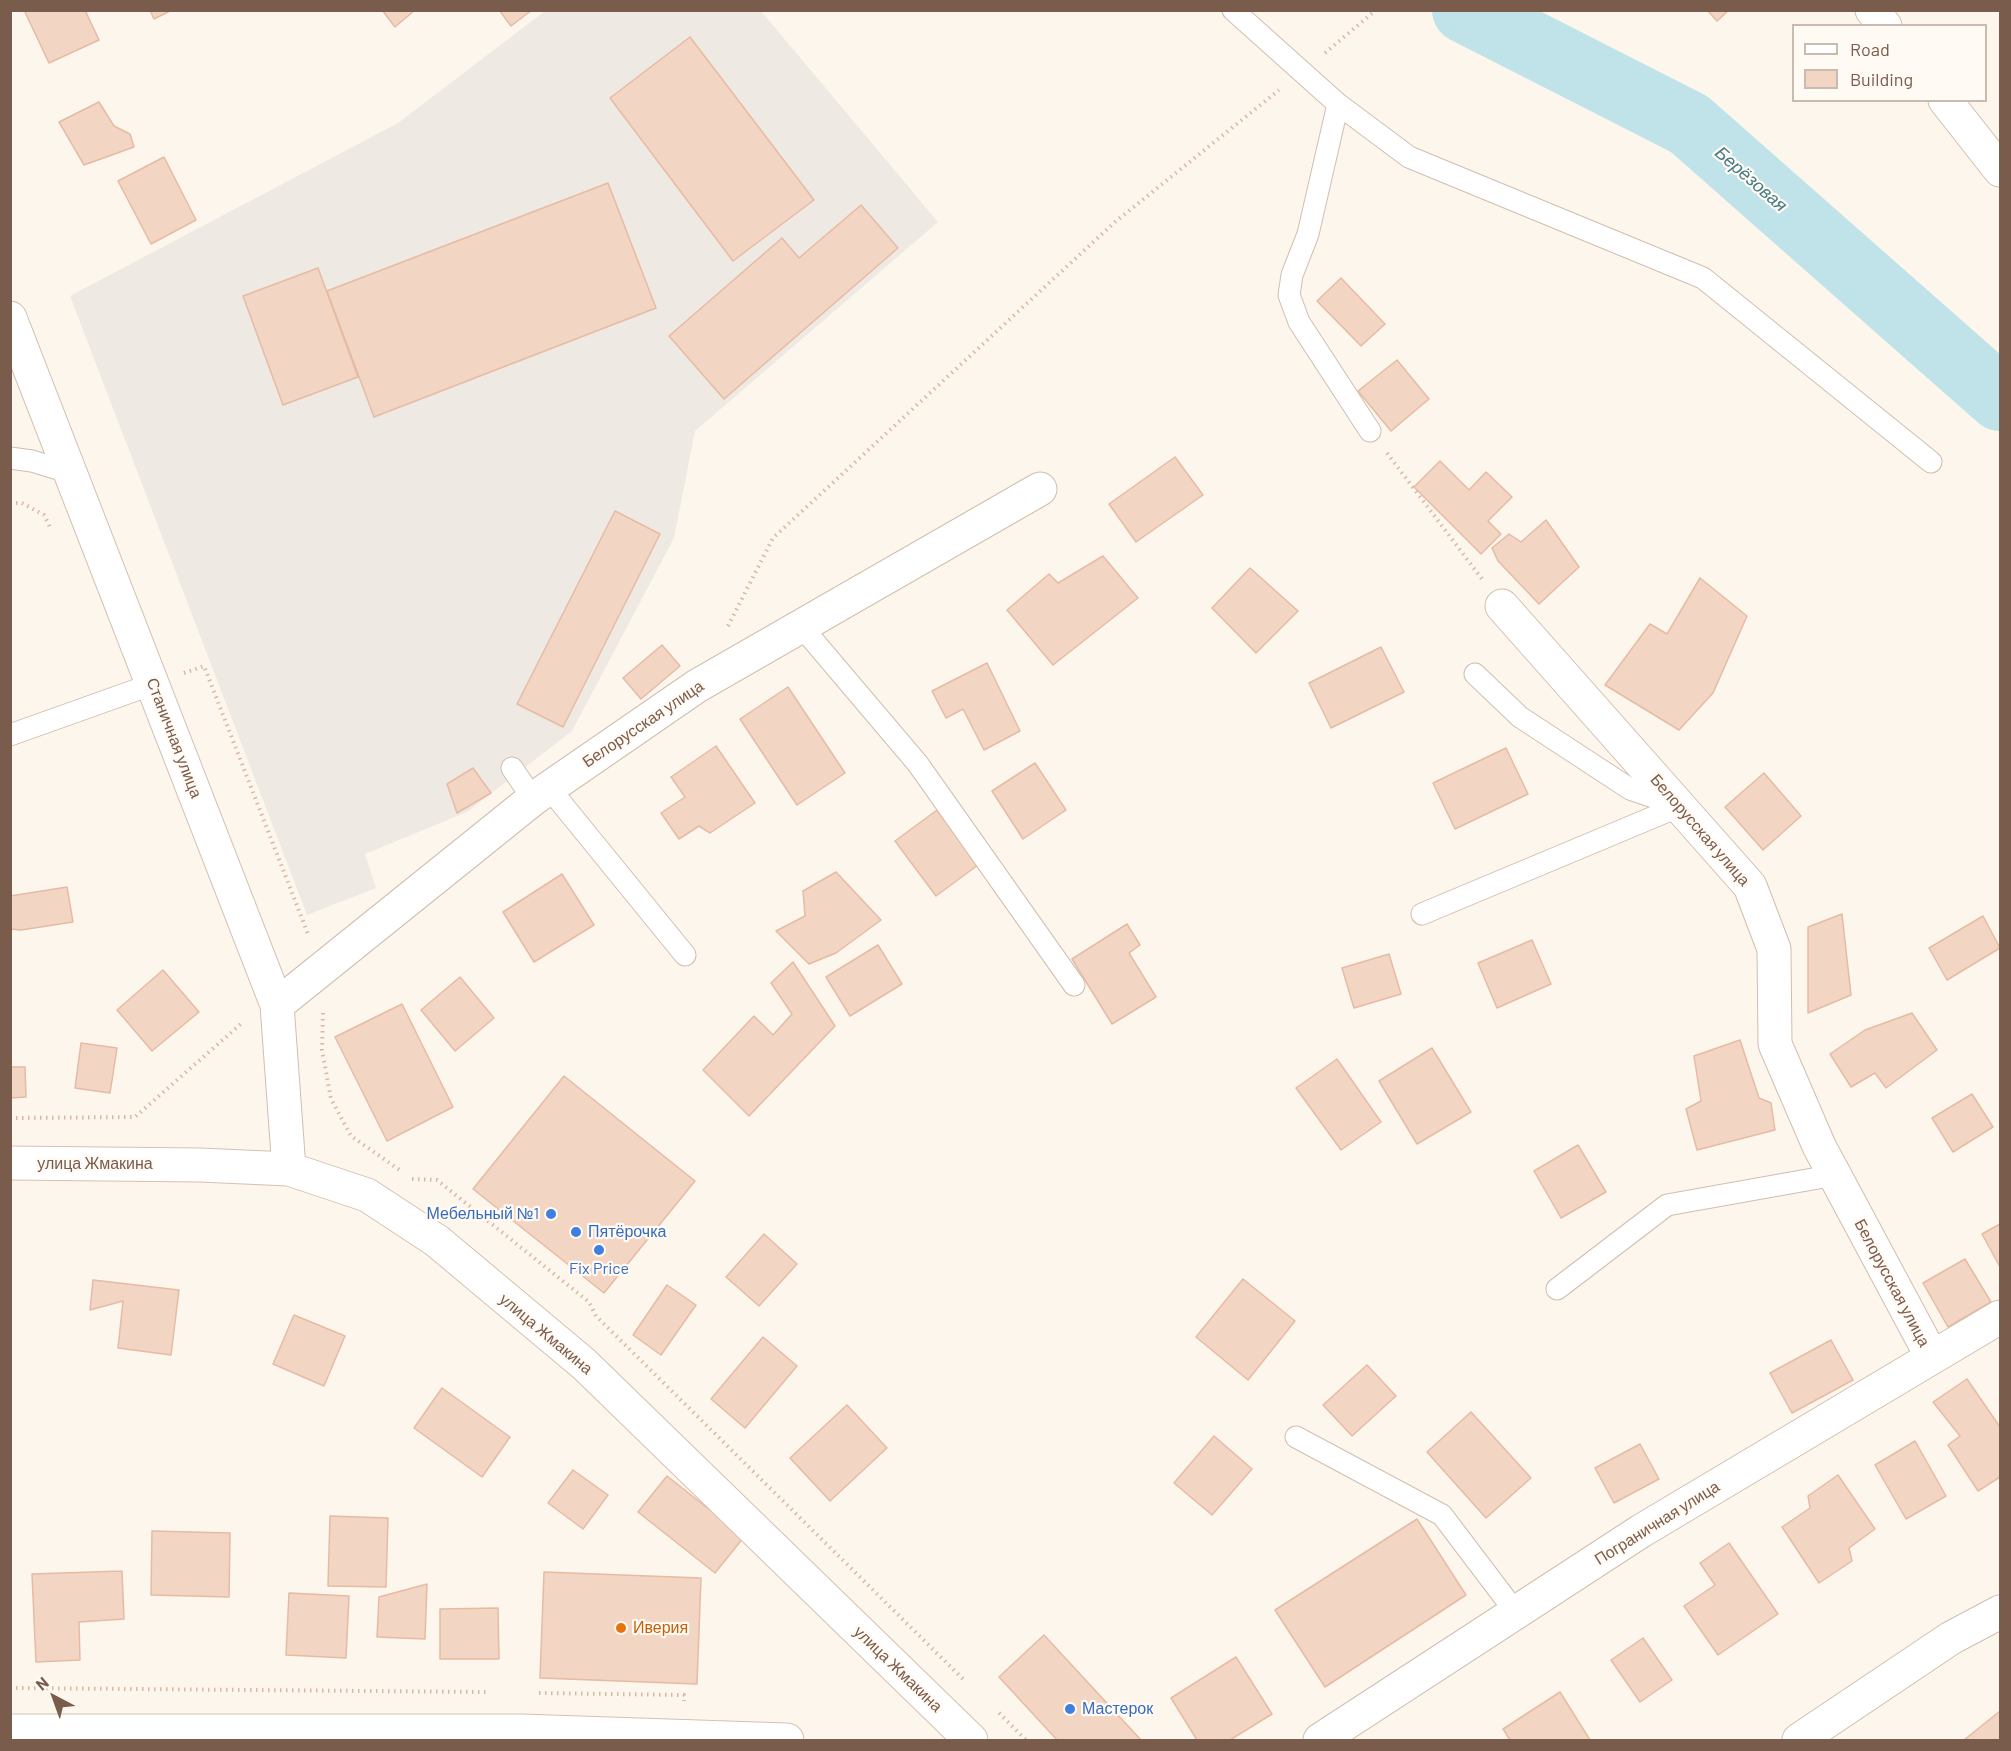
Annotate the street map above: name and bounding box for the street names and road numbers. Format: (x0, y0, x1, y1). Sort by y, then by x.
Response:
street label: Станичная улица (142, 675, 206, 801)
street label: Белорусская улица (579, 676, 707, 772)
street label: Белорусская улица (1646, 770, 1754, 890)
street label: улица Жмакина (37, 1154, 153, 1174)
street label: Белорусская улица (1850, 1216, 1934, 1350)
street label: улица Жмакина (496, 1290, 596, 1378)
street label: Пограничная улица (1591, 1477, 1723, 1569)
street label: улица Жмакина (850, 1622, 946, 1716)

